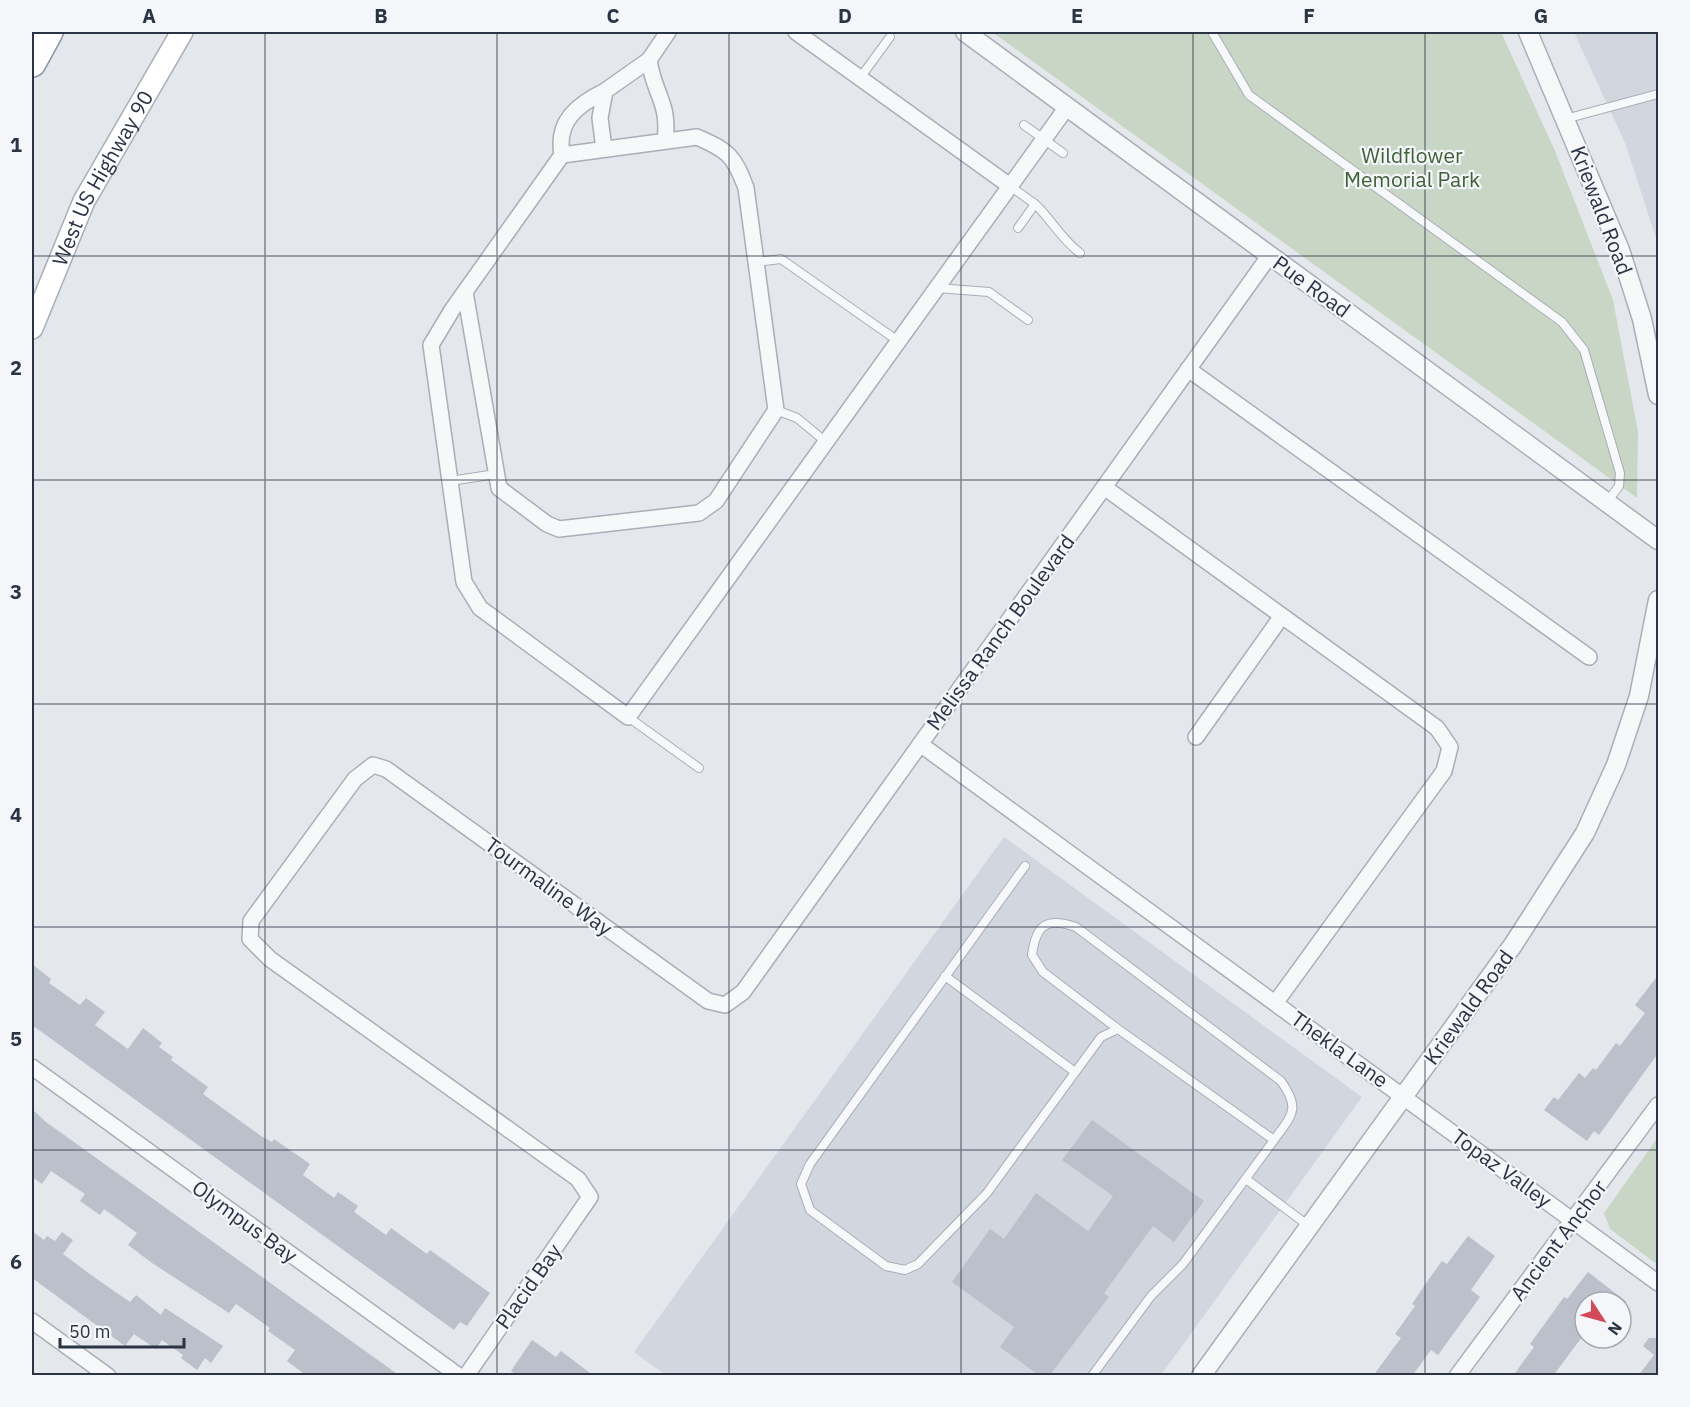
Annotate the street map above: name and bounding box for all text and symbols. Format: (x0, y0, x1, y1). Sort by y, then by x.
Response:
text: A (142, 2, 156, 29)
text: B (374, 2, 388, 29)
text: C (606, 2, 620, 29)
text: D (838, 2, 852, 29)
text: E (1071, 2, 1083, 29)
text: F (1303, 2, 1315, 29)
text: G (1534, 2, 1548, 29)
street label: West US Highway 90 (45, 85, 159, 270)
text: 1 (10, 131, 22, 158)
park label: Wildflower Memorial Park (1344, 141, 1480, 193)
street label: Kriewald Road (1565, 142, 1639, 278)
street label: Pue Road (1268, 248, 1356, 324)
text: 2 (10, 354, 22, 381)
street label: Melissa Ranch Boulevard (919, 529, 1081, 735)
text: 3 (10, 578, 22, 605)
text: 4 (10, 801, 22, 828)
street label: Tourmaline Way (480, 830, 619, 942)
street label: Kriewald Road (1417, 944, 1519, 1070)
street label: Thekla Lane (1286, 1004, 1394, 1094)
text: 5 (10, 1025, 22, 1052)
street label: Topaz Valley (1446, 1122, 1558, 1214)
street label: Olympus Bay (187, 1173, 304, 1269)
street label: Ancient Anchor (1503, 1174, 1613, 1306)
street label: Placid Bay (488, 1237, 568, 1334)
text: 6 (10, 1248, 22, 1275)
north arrow (1573, 1290, 1633, 1350)
scale bar (60, 1311, 184, 1349)
text: N (1604, 1318, 1627, 1339)
text: 50 m (69, 1320, 111, 1343)

